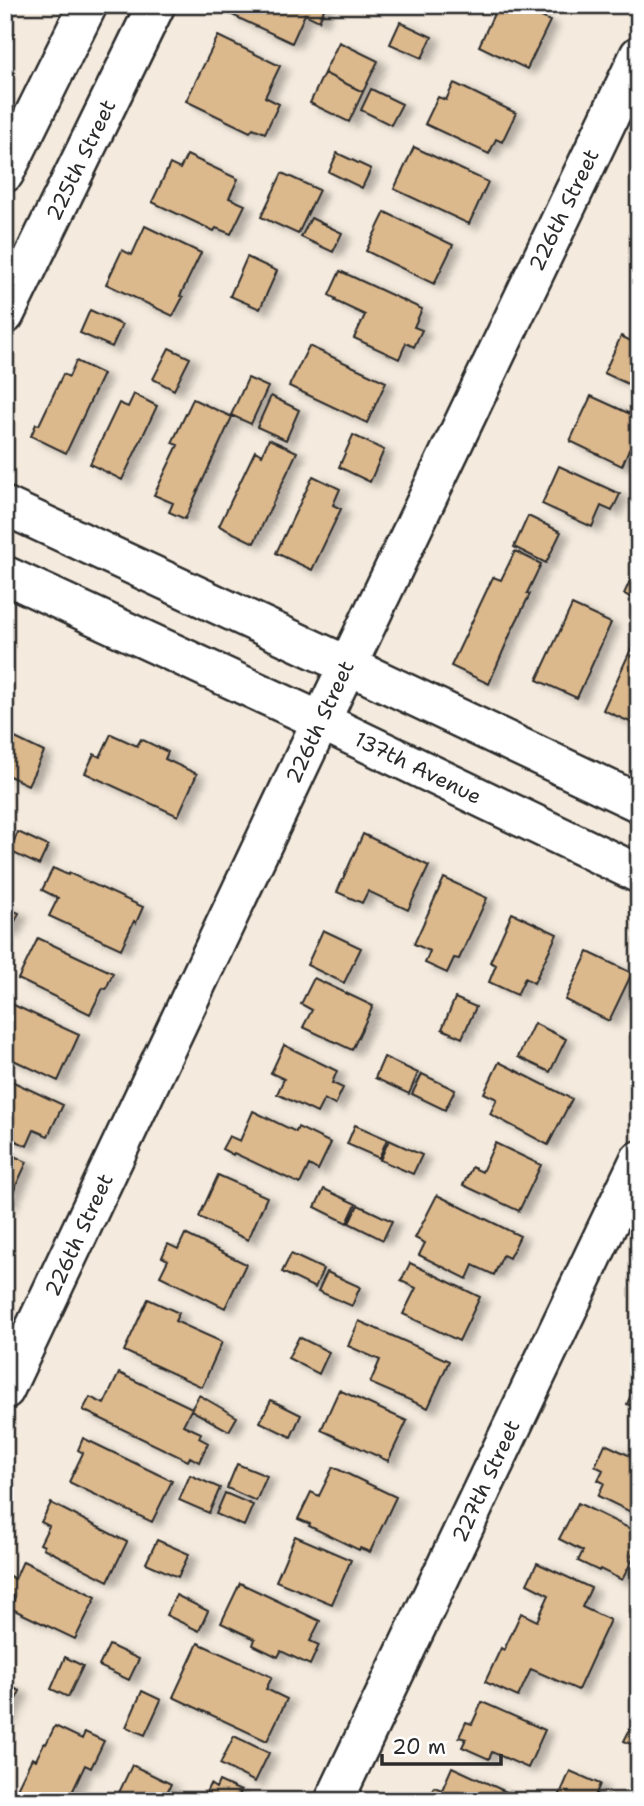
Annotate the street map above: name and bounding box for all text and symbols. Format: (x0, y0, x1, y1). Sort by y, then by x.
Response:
street label: 225th Street (40, 95, 122, 225)
street label: 226th Street (522, 144, 606, 276)
street label: 226th Street (279, 656, 361, 788)
street label: 137th Avenue (350, 725, 486, 811)
street label: 226th Street (38, 1169, 120, 1301)
street label: 227th Street (445, 1415, 527, 1547)
scale bar (382, 1722, 500, 1766)
text: 20 m (392, 1733, 446, 1761)

